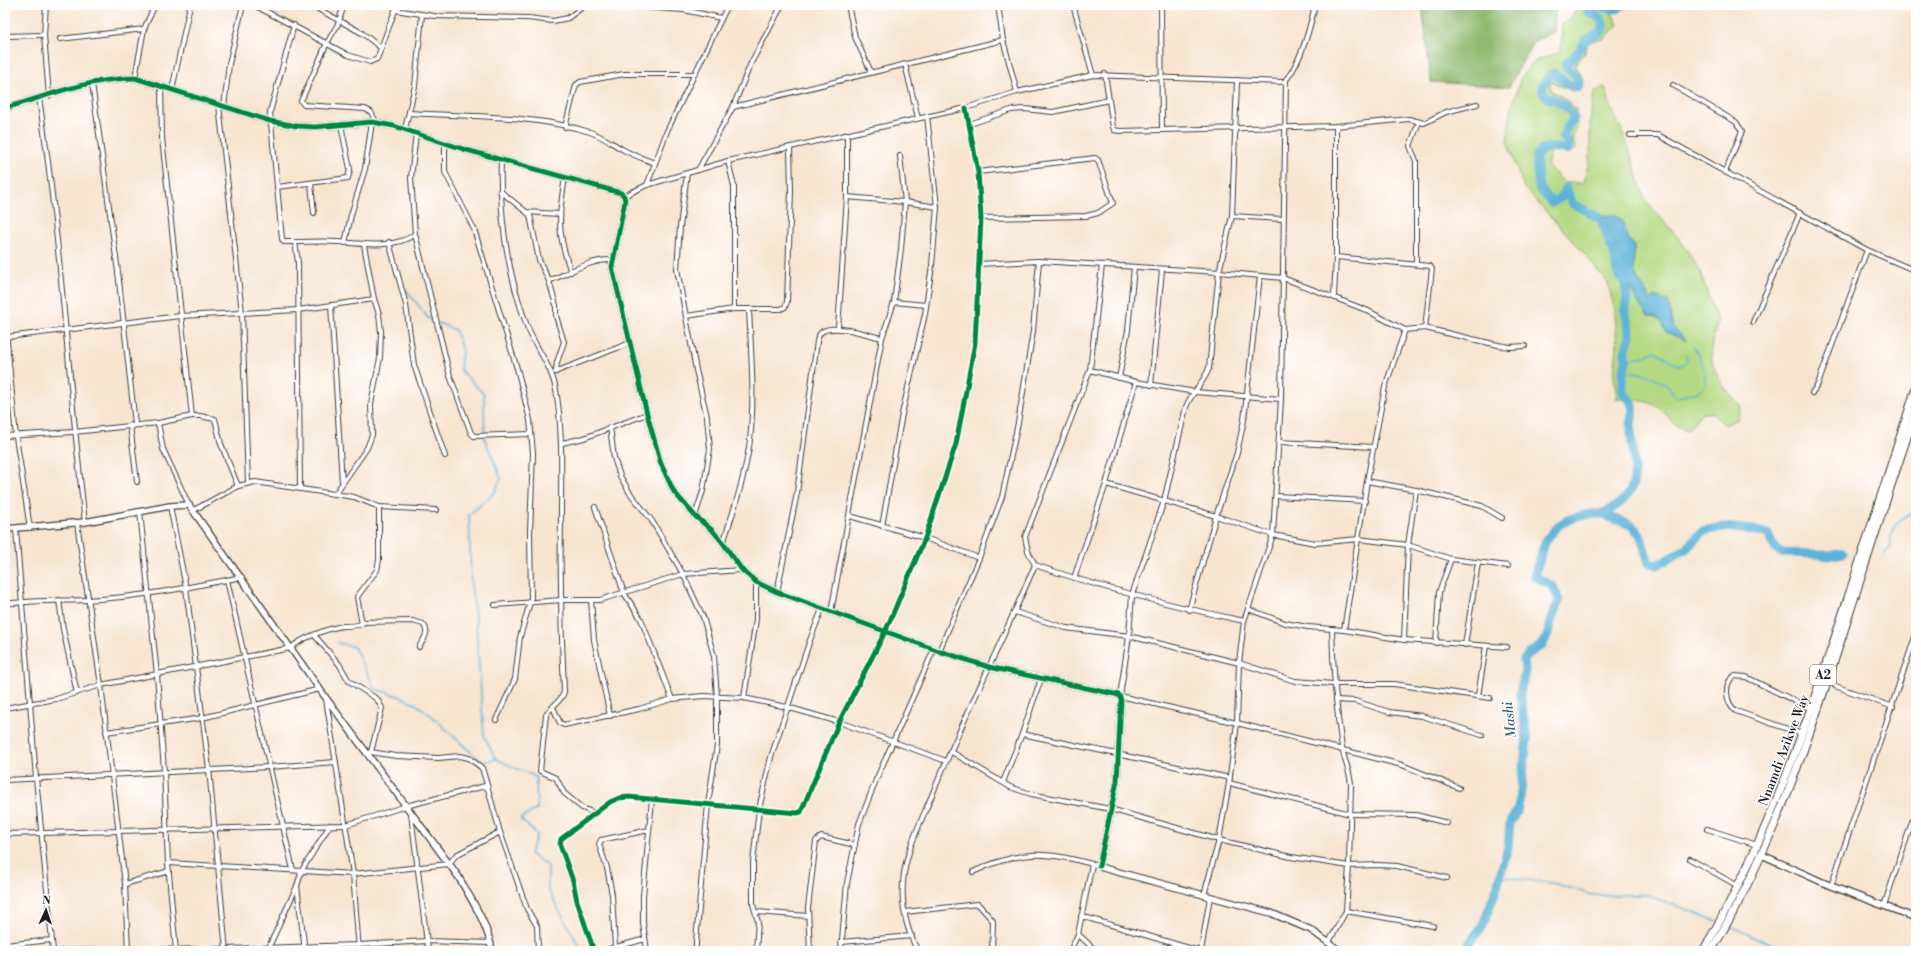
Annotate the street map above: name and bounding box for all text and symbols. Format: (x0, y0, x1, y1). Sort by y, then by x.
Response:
road number: A2 (1810, 665, 1836, 685)
street label: Nnamdi Azikwe Way (1755, 692, 1813, 808)
water label: Mashi (1499, 700, 1521, 740)
north arrow (26, 890, 66, 930)
text: N (42, 894, 51, 908)

